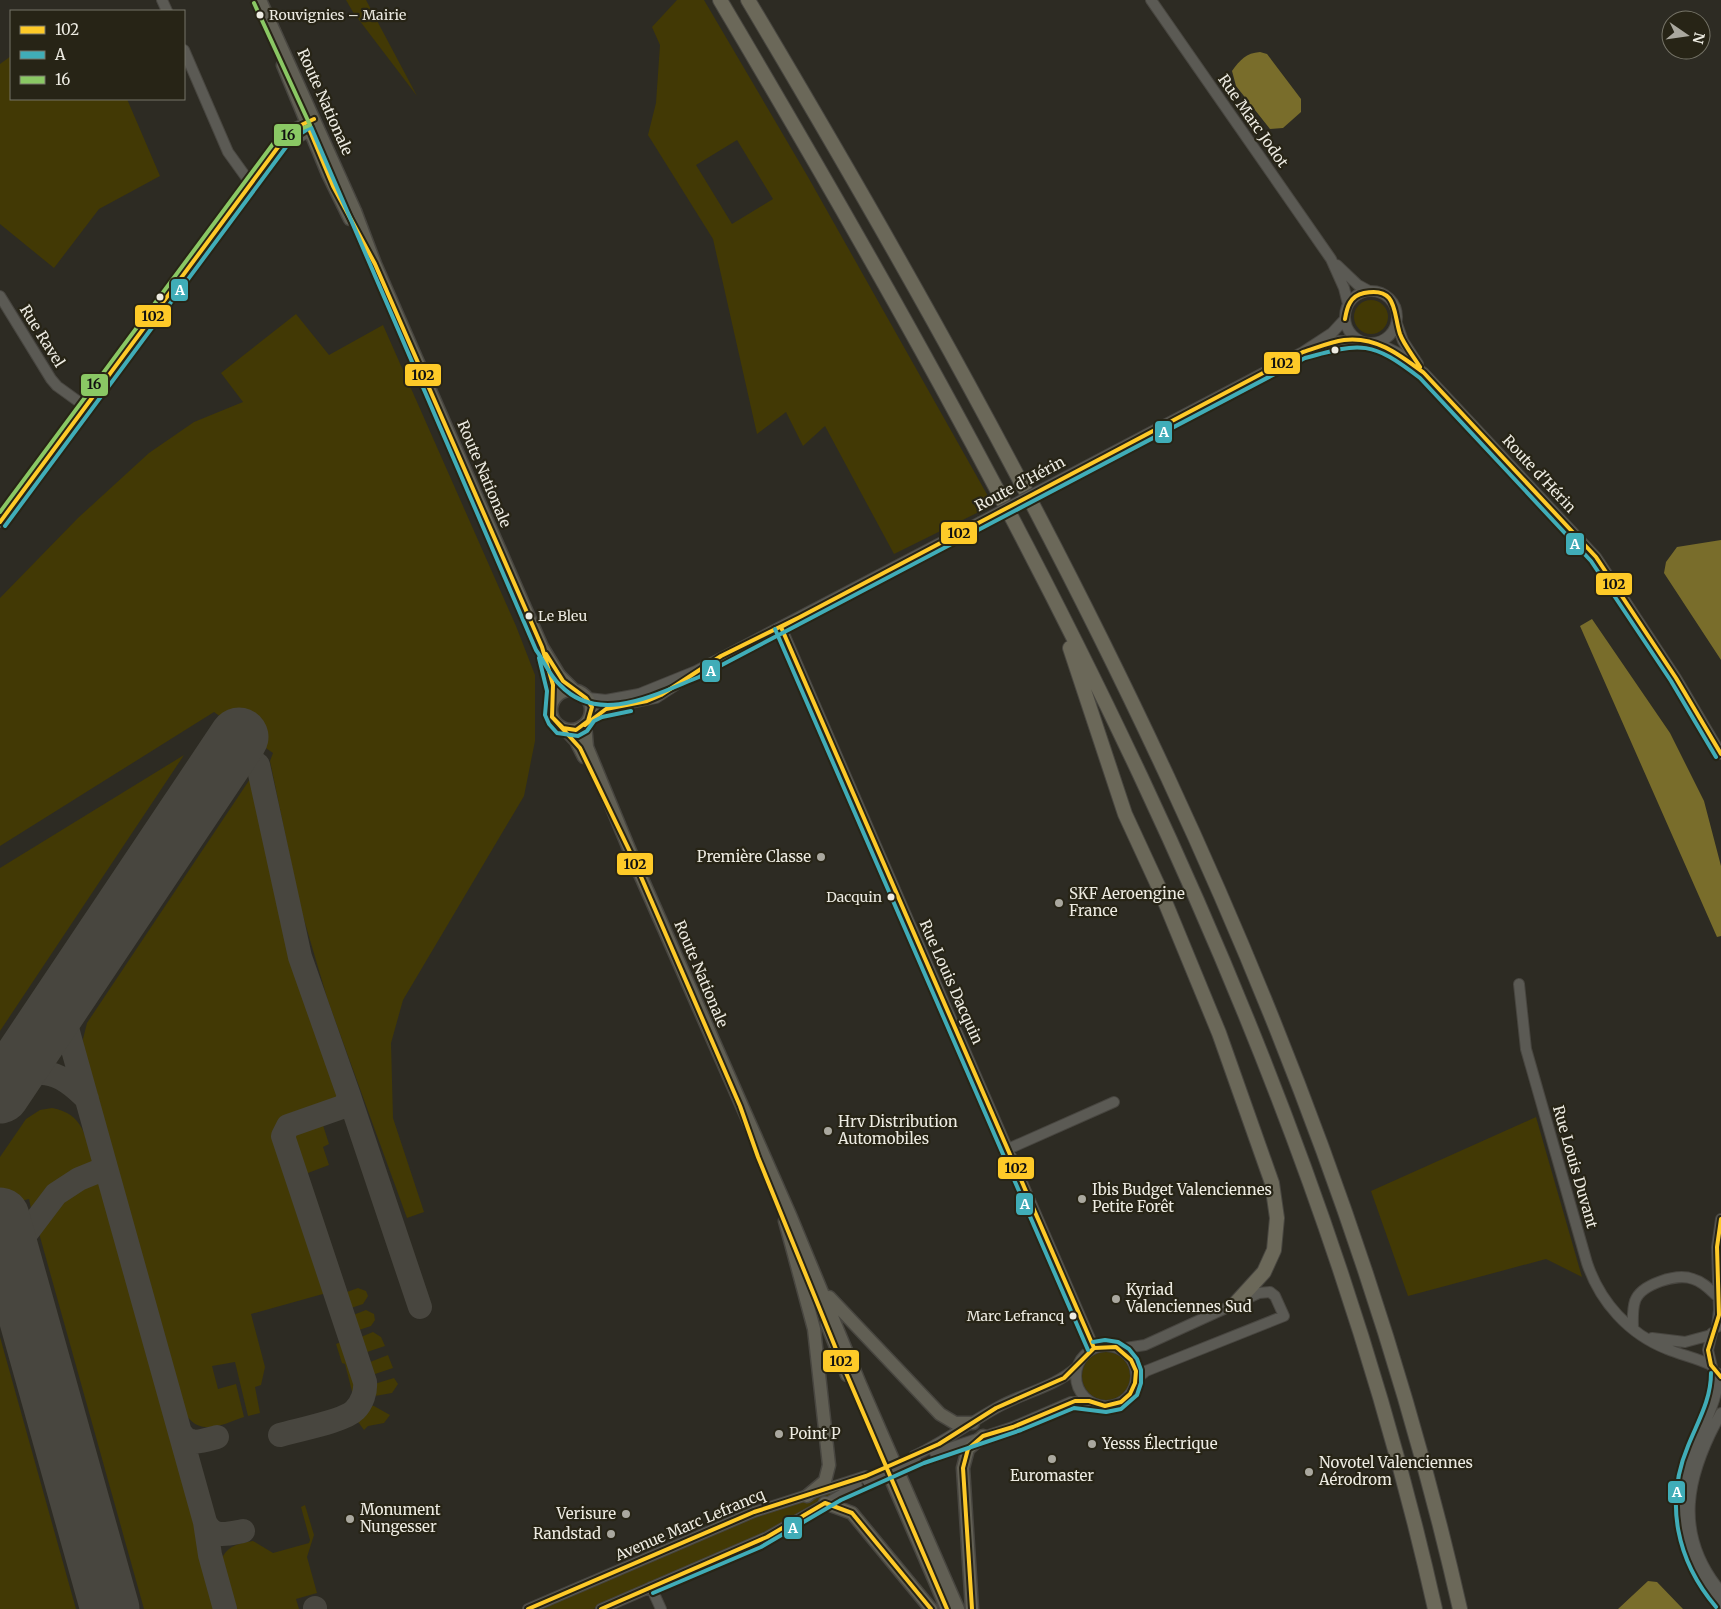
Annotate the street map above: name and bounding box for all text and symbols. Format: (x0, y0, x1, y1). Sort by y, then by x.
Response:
place label: Rouvignies – Mairie (269, 6, 406, 24)
legend (10, 10, 185, 100)
marker: Rouvignies – Mairie (255, 10, 265, 20)
north arrow (1661, 10, 1711, 60)
text: 102 (55, 20, 79, 39)
text: N (1689, 31, 1709, 45)
text: A (54, 45, 66, 64)
street label: Route Nationale (293, 46, 358, 158)
text: 16 (55, 70, 70, 89)
street label: Rue Marc Jodot (1214, 70, 1293, 171)
line badge: 16 (273, 123, 302, 147)
text: 16 (281, 126, 296, 144)
line badge: A (170, 278, 189, 302)
text: A (174, 281, 186, 299)
unlabelled marker (155, 292, 165, 302)
street label: Rue Ravel (16, 301, 69, 371)
line badge: 102 (134, 304, 172, 328)
text: 102 (142, 307, 165, 325)
unlabelled marker (1330, 345, 1340, 355)
line badge: 102 (1263, 351, 1301, 375)
text: 102 (1271, 354, 1294, 372)
line badge: 102 (404, 363, 442, 387)
text: 102 (412, 366, 435, 384)
line badge: 16 (80, 373, 109, 397)
text: 16 (87, 375, 102, 393)
street label: Route Nationale (453, 417, 516, 530)
line badge: A (1154, 420, 1173, 444)
text: A (1158, 423, 1170, 441)
street label: Route d'Hérin (1498, 431, 1580, 517)
street label: Route d'Hérin (971, 452, 1068, 515)
line badge: 102 (940, 521, 978, 545)
text: 102 (948, 524, 971, 542)
line badge: A (1565, 532, 1585, 556)
text: A (1569, 535, 1581, 553)
line badge: 102 (1595, 572, 1633, 596)
text: 102 (1603, 575, 1626, 593)
place label: Le Bleu (538, 607, 587, 625)
marker: Le Bleu (524, 611, 534, 621)
line badge: A (701, 659, 721, 683)
text: A (705, 662, 717, 680)
place label: Première Classe (697, 847, 811, 866)
marker: Première Classe (815, 851, 827, 863)
line badge: 102 (616, 852, 654, 876)
text: 102 (624, 855, 647, 873)
place label: SKF Aeroengine France (1069, 884, 1185, 920)
place label: Dacquin (826, 888, 882, 906)
marker: Dacquin (886, 892, 896, 902)
marker: SKF Aeroengine France (1053, 897, 1065, 909)
street label: Route Nationale (670, 917, 733, 1030)
street label: Rue Louis Dacquin (916, 917, 987, 1047)
street label: Rue Louis Duvant (1549, 1103, 1602, 1231)
place label: Hrv Distribution Automobiles (837, 1112, 958, 1148)
marker: Hrv Distribution Automobiles (822, 1125, 834, 1137)
line badge: 102 (997, 1156, 1035, 1180)
text: 102 (1005, 1159, 1028, 1177)
place label: Ibis Budget Valenciennes Petite Forêt (1092, 1180, 1272, 1216)
line badge: A (1015, 1192, 1034, 1216)
marker: Ibis Budget Valenciennes Petite Forêt (1076, 1193, 1088, 1205)
text: A (1019, 1195, 1031, 1213)
place label: Kyriad Valenciennes Sud (1125, 1280, 1252, 1316)
marker: Kyriad Valenciennes Sud (1110, 1293, 1122, 1305)
place label: Marc Lefrancq (967, 1307, 1065, 1325)
marker: Marc Lefrancq (1068, 1311, 1078, 1321)
line badge: 102 (822, 1349, 860, 1373)
text: 102 (830, 1352, 853, 1370)
place label: Point P (789, 1424, 841, 1443)
marker: Point P (773, 1428, 785, 1440)
place label: Yesss Électrique (1101, 1433, 1218, 1453)
marker: Yesss Électrique (1086, 1438, 1098, 1450)
marker: Euromaster (1046, 1453, 1058, 1465)
place label: Novotel Valenciennes Aérodrom (1318, 1453, 1473, 1489)
place label: Euromaster (1010, 1466, 1094, 1485)
marker: Novotel Valenciennes Aérodrom (1303, 1466, 1315, 1478)
line badge: A (1667, 1480, 1686, 1504)
text: A (1671, 1483, 1683, 1501)
street label: Avenue Marc Lefrancq (611, 1484, 768, 1565)
place label: Monument Nungesser (360, 1500, 441, 1536)
place label: Verisure (556, 1504, 616, 1523)
marker: Verisure (620, 1508, 632, 1520)
marker: Monument Nungesser (344, 1513, 356, 1525)
line badge: A (783, 1516, 803, 1540)
text: A (787, 1519, 799, 1537)
place label: Randstad (533, 1524, 601, 1543)
marker: Randstad (605, 1528, 617, 1540)

